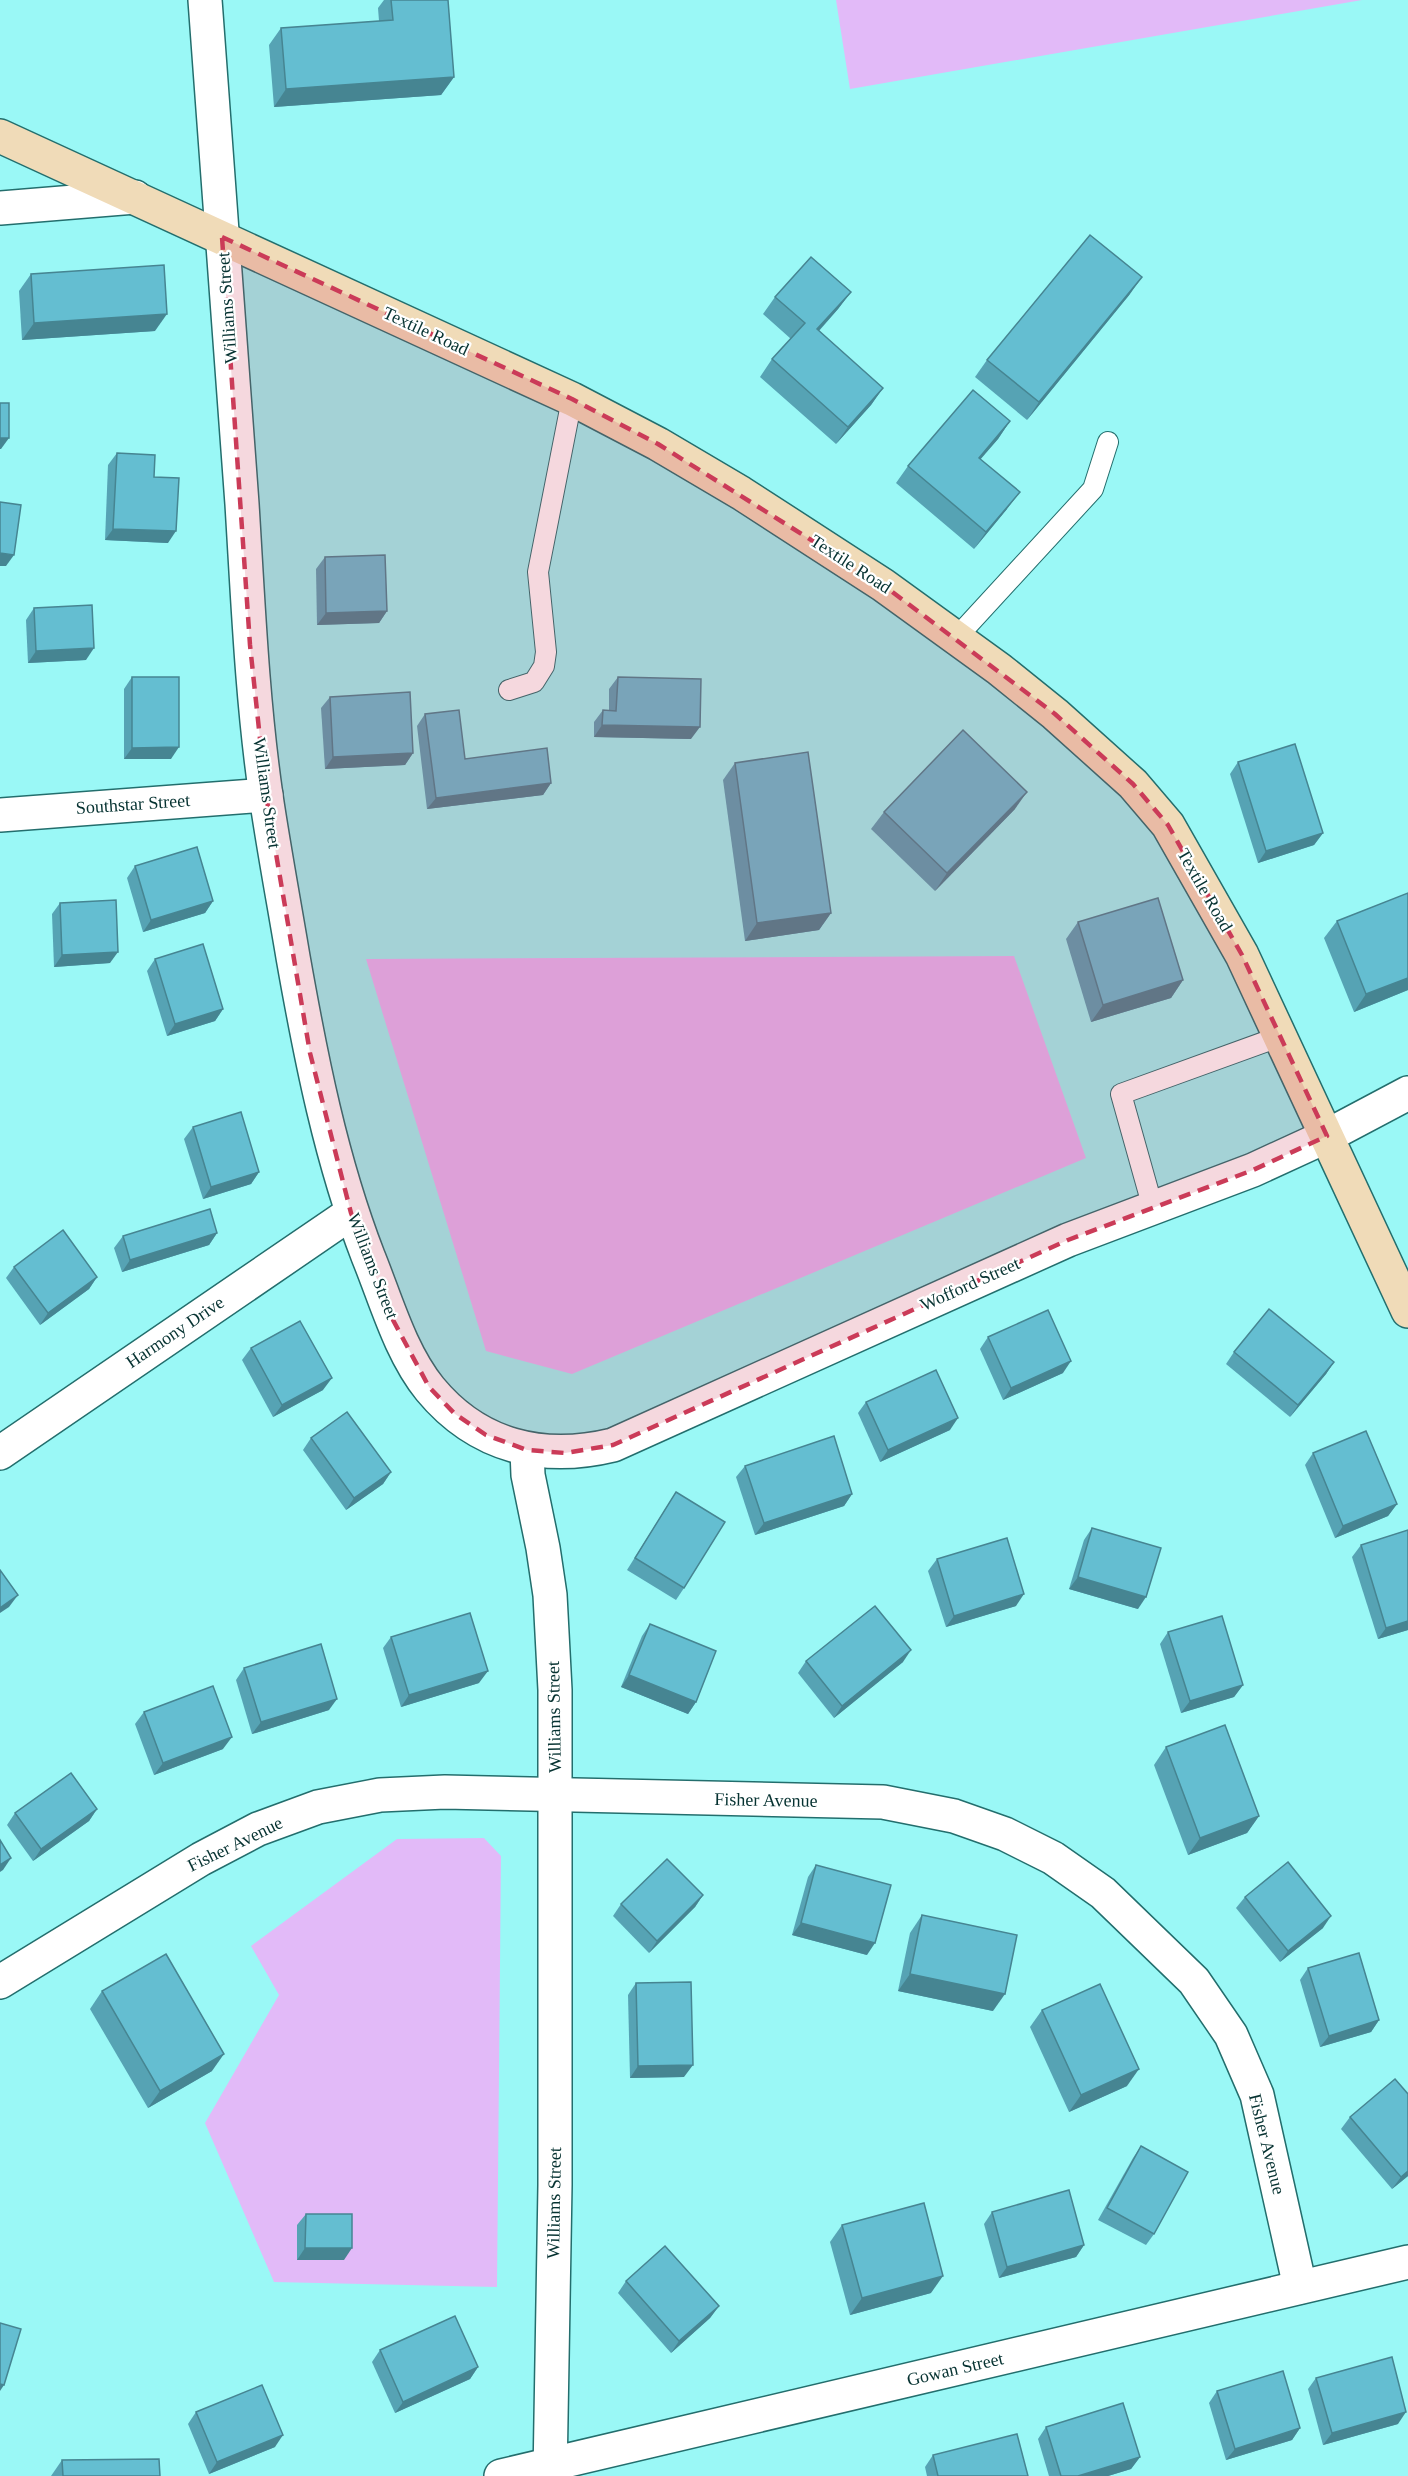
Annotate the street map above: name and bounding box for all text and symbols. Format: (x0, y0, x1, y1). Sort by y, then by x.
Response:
street label: Williams Street (213, 252, 241, 364)
street label: Textile Road (380, 302, 472, 360)
street label: Textile Road (807, 531, 895, 597)
street label: Williams Street (249, 736, 285, 850)
street label: Southstar Street (75, 790, 191, 818)
street label: Textile Road (1173, 845, 1237, 935)
street label: Williams Street (344, 1210, 402, 1322)
street label: Wofford Street (917, 1253, 1023, 1315)
street label: Harmony Drive (122, 1292, 228, 1372)
street label: Williams Street (543, 1661, 565, 1773)
street label: Fisher Avenue (714, 1789, 818, 1811)
street label: Fisher Avenue (184, 1812, 286, 1876)
street label: Fisher Avenue (1245, 2092, 1289, 2196)
street label: Williams Street (543, 2147, 565, 2259)
street label: Gowan Street (905, 2348, 1005, 2390)

